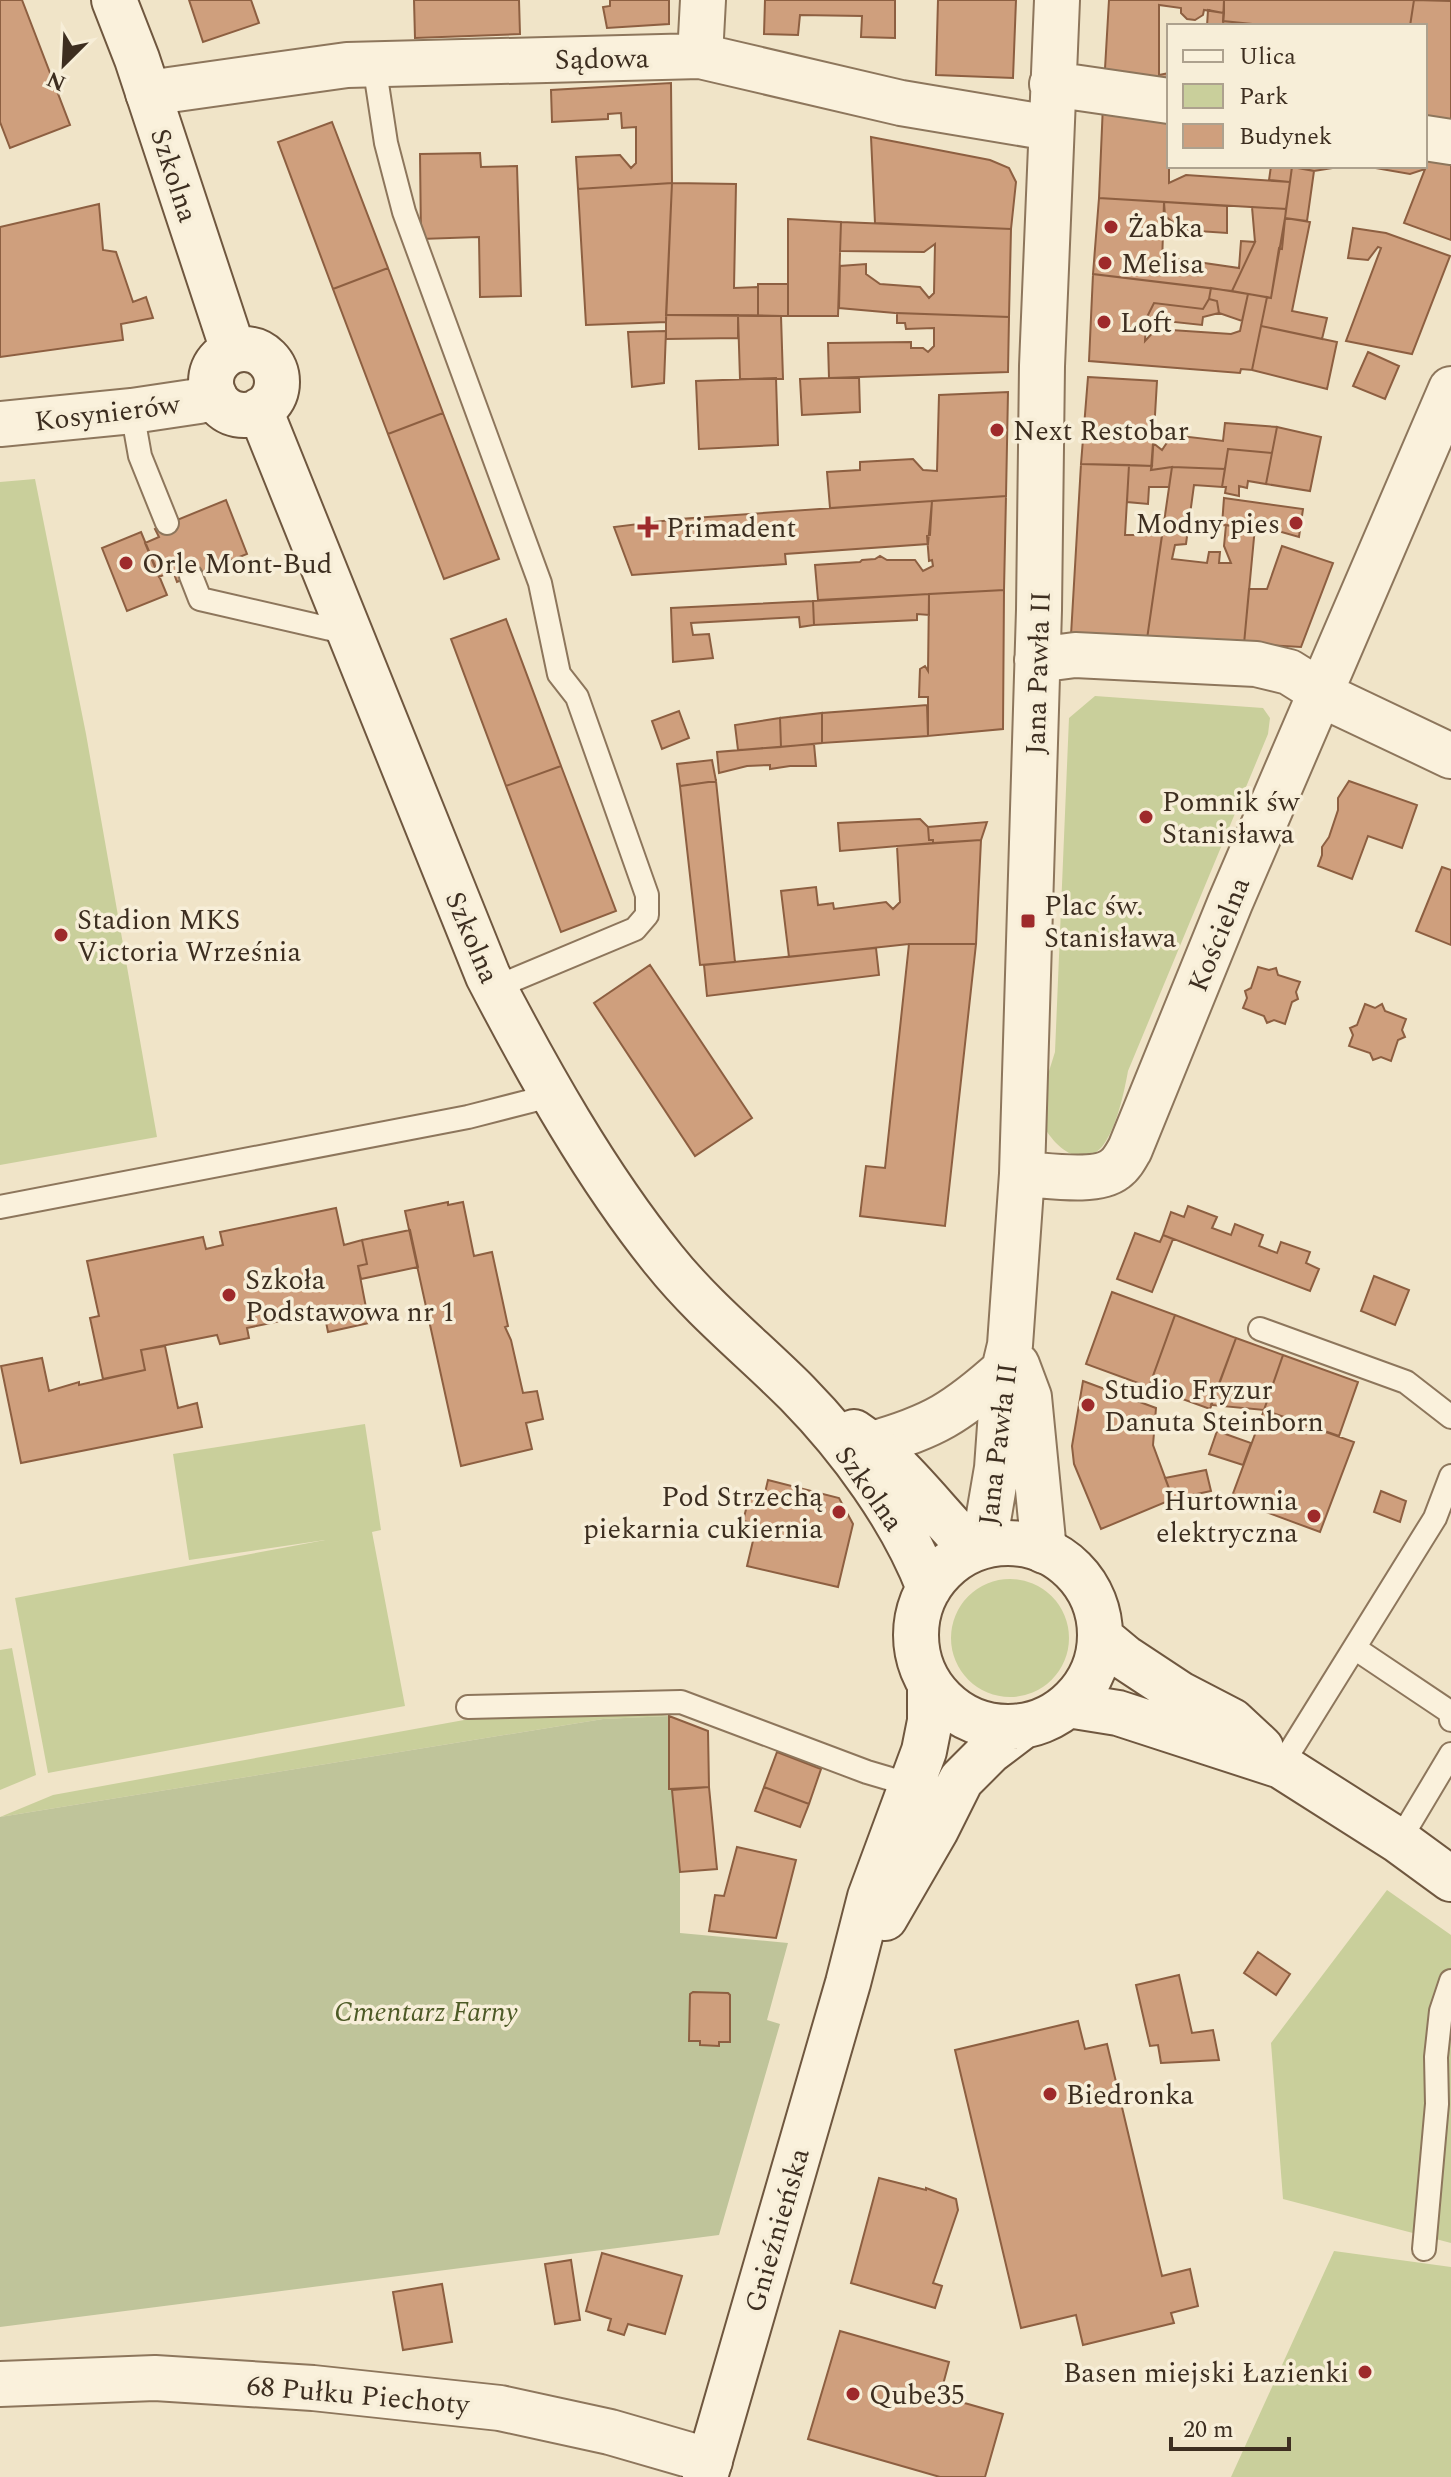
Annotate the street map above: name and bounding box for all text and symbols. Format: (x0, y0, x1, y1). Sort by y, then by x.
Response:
north arrow (24, 24, 104, 104)
legend (1167, 24, 1427, 168)
street label: Sądowa (554, 37, 650, 82)
text: Ulica (1239, 39, 1296, 75)
text: N (42, 62, 71, 100)
text: Park (1239, 79, 1289, 115)
text: Budynek (1239, 119, 1332, 155)
street label: Szkolna (138, 123, 209, 228)
place label: Żabka (1127, 207, 1204, 250)
marker: Żabka (1102, 218, 1120, 236)
place label: Melisa (1121, 243, 1204, 286)
marker: Melisa (1096, 254, 1114, 272)
place label: Loft (1120, 302, 1172, 345)
marker: Loft (1095, 313, 1113, 331)
street label: Kosynierów (32, 383, 183, 444)
place label: Next Restobar (1013, 410, 1189, 453)
marker: Next Restobar (988, 421, 1006, 439)
place label: Modny pies (1135, 503, 1280, 546)
place label: Primadent (666, 507, 797, 550)
marker: Modny pies (1287, 514, 1305, 532)
marker: Primadent (637, 516, 659, 538)
place label: Orle Mont-Bud (142, 543, 332, 586)
marker: Orle Mont-Bud (117, 554, 135, 572)
street label: Jana Pawła II (1014, 591, 1063, 755)
place label: Pomnik św Stanisława (1162, 781, 1300, 856)
marker: Pomnik św Stanisława (1137, 808, 1155, 826)
street label: Kościelna (1177, 870, 1262, 999)
street label: Szkolna (433, 885, 510, 991)
place label: Plac św. Stanisława (1044, 885, 1177, 960)
place label: Stadion MKS Victoria Września (77, 899, 302, 974)
marker: Plac św. Stanisława (1019, 912, 1037, 930)
marker: Stadion MKS Victoria Września (52, 926, 70, 944)
place label: Szkoła Podstawowa nr 1 (245, 1259, 455, 1334)
marker: Szkoła Podstawowa nr 1 (220, 1286, 238, 1304)
street label: Jana Pawła II (967, 1360, 1030, 1528)
place label: Studio Fryzur Danuta Steinborn (1104, 1369, 1324, 1444)
marker: Studio Fryzur Danuta Steinborn (1079, 1396, 1097, 1414)
street label: Szkolna (823, 1437, 914, 1541)
place label: Pod Strzechą piekarnia cukiernia (583, 1476, 823, 1551)
place label: Hurtownia elektryczna (1156, 1480, 1298, 1555)
marker: Pod Strzechą piekarnia cukiernia (830, 1503, 848, 1521)
marker: Hurtownia elektryczna (1305, 1507, 1323, 1525)
park label: Cmentarz Farny (334, 1991, 518, 2034)
place label: Biedronka (1066, 2074, 1194, 2117)
marker: Biedronka (1041, 2085, 1059, 2103)
street label: Gnieźnieńska (733, 2143, 822, 2318)
place label: Basen miejski Łazienki (1063, 2352, 1349, 2395)
marker: Basen miejski Łazienki (1356, 2363, 1374, 2381)
street label: 68 Pułku Piechoty (245, 2364, 472, 2427)
place label: Qube35 (869, 2374, 965, 2417)
marker: Qube35 (844, 2385, 862, 2403)
scale bar (1171, 2401, 1289, 2451)
text: 20 m (1183, 2412, 1234, 2448)

